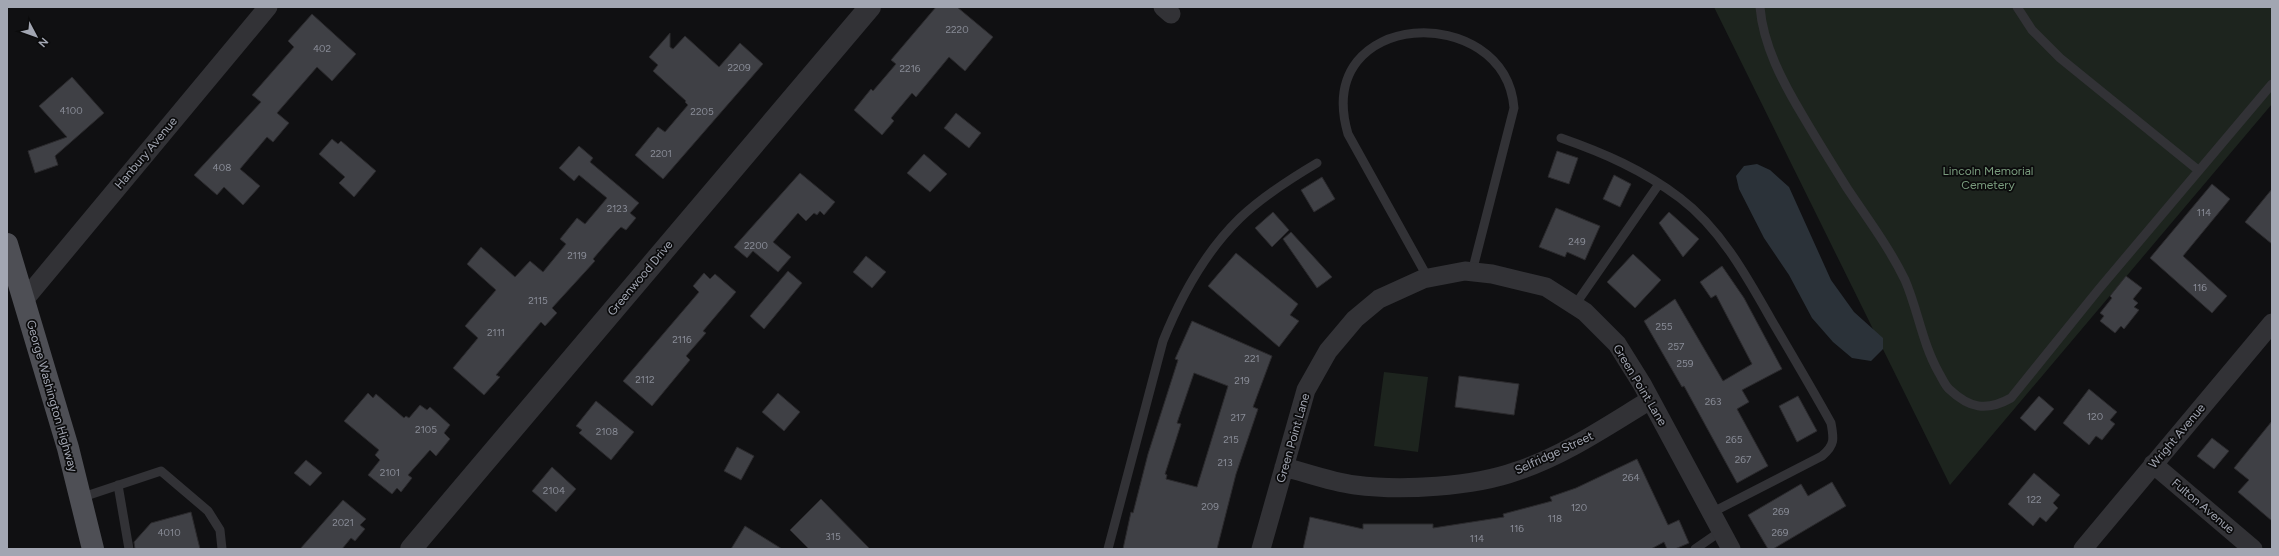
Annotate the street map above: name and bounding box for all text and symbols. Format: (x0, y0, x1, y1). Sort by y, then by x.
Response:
north arrow (16, 16, 56, 56)
house number: 2220 (945, 23, 969, 36)
text: N (35, 35, 51, 50)
house number: 402 (313, 42, 331, 55)
house number: 2209 (727, 61, 751, 74)
house number: 2216 (900, 62, 921, 75)
house number: 4100 (59, 104, 83, 117)
house number: 2205 (690, 105, 714, 118)
street label: Hanbury Avenue (112, 114, 180, 192)
house number: 2201 (650, 147, 672, 160)
house number: 408 (213, 161, 231, 174)
park label: Lincoln Memorial Cemetery (1943, 164, 2033, 192)
house number: 2123 (607, 202, 627, 215)
house number: 114 (2197, 206, 2211, 219)
house number: 249 (1568, 235, 1586, 248)
street label: Greenwood Drive (604, 237, 676, 318)
house number: 2200 (744, 239, 768, 252)
house number: 2119 (567, 249, 587, 262)
house number: 116 (2193, 281, 2207, 294)
house number: 2115 (528, 294, 548, 307)
street label: George Washington Highway (24, 318, 81, 474)
house number: 255 (1655, 320, 1673, 333)
house number: 2111 (487, 326, 505, 339)
house number: 2116 (672, 333, 692, 346)
house number: 257 (1668, 340, 1685, 353)
street label: Green Point Lane (1610, 342, 1670, 429)
house number: 221 (1244, 352, 1260, 365)
house number: 259 (1677, 357, 1694, 370)
house number: 2112 (635, 373, 655, 386)
house number: 219 (1234, 374, 1250, 387)
street label: Green Point Lane (1274, 391, 1313, 484)
house number: 263 (1705, 395, 1721, 408)
street label: Wright Avenue (2146, 400, 2208, 471)
house number: 120 (2087, 410, 2103, 423)
house number: 217 (1230, 411, 1246, 424)
house number: 2105 (415, 423, 437, 436)
house number: 2108 (596, 425, 618, 438)
street label: Selfridge Street (1513, 428, 1596, 477)
house number: 215 (1223, 433, 1239, 446)
house number: 265 (1726, 433, 1743, 446)
house number: 267 (1735, 453, 1752, 466)
house number: 213 (1217, 456, 1233, 469)
house number: 2101 (380, 466, 400, 479)
house number: 264 (1622, 471, 1640, 484)
street label: Fulton Avenue (2169, 476, 2237, 537)
house number: 2104 (543, 484, 565, 497)
house number: 122 (2026, 493, 2042, 506)
house number: 209 (1201, 500, 1219, 513)
house number: 120 (1571, 501, 1587, 514)
house number: 269 (1773, 505, 1790, 518)
house number: 118 (1548, 512, 1562, 525)
house number: 2021 (332, 516, 354, 529)
house number: 116 (1510, 522, 1524, 535)
house number: 4010 (157, 526, 181, 539)
house number: 269 (1772, 526, 1789, 539)
house number: 315 (825, 530, 841, 543)
house number: 114 (1470, 532, 1484, 545)

